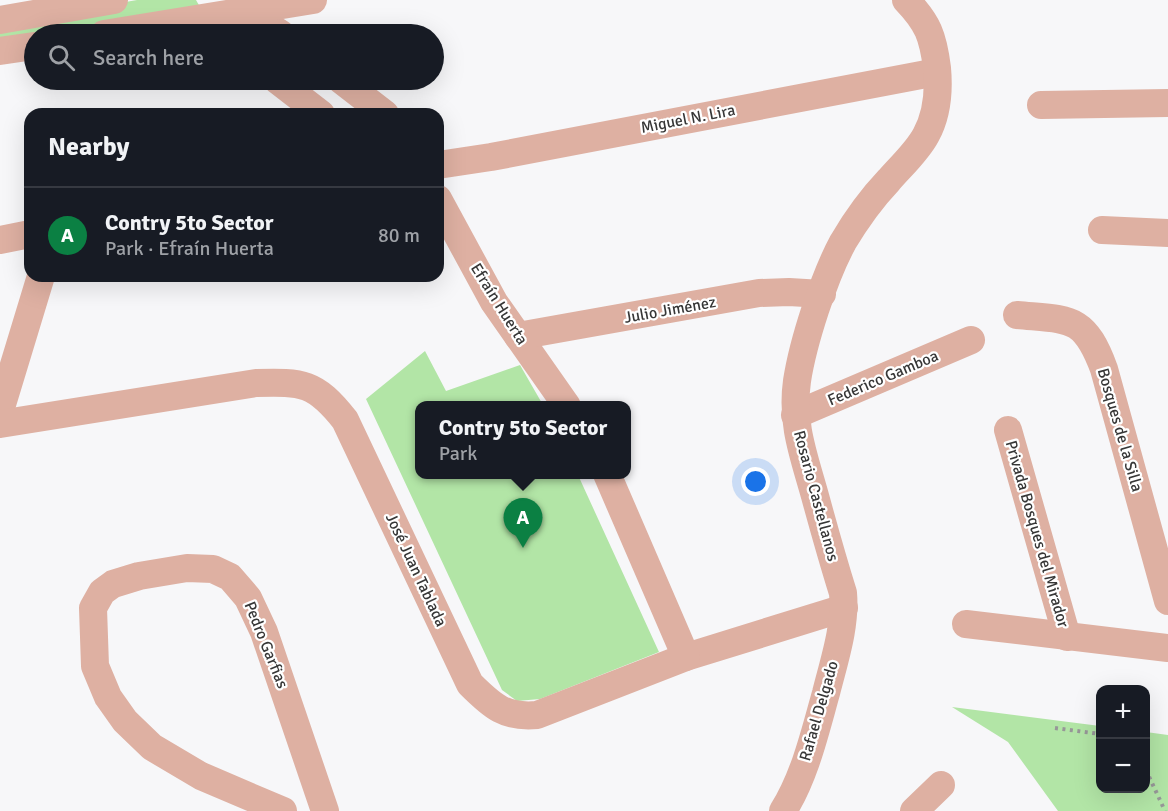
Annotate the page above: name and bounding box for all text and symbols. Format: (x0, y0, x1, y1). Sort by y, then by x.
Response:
search box (24, 24, 444, 90)
icon: search (45, 41, 78, 74)
text: Search here (93, 44, 204, 71)
street label: Miguel N. Lira (639, 100, 737, 138)
text: Nearby (48, 131, 129, 163)
text: Contry 5to Sector (105, 209, 273, 236)
text: A (61, 223, 74, 248)
text: 80 m (378, 223, 420, 248)
text: Park · Efraín Huerta (105, 236, 274, 261)
street label: Efraín Huerta (466, 259, 532, 349)
street label: Julio Jiménez (623, 292, 717, 328)
street label: Federico Gamboa (825, 346, 941, 410)
street label: Bosques de la Silla (1093, 366, 1147, 494)
popup (415, 401, 631, 479)
text: Contry 5to Sector (439, 414, 607, 441)
street label: Rosario Castellanos (789, 428, 843, 564)
street label: Privada Bosques del Mirador (1001, 438, 1073, 630)
text: Park (439, 441, 477, 466)
your location (741, 467, 770, 496)
pin: A (504, 498, 542, 548)
street label: José Juan Tablada (381, 510, 451, 630)
street label: Pedro Garfias (240, 599, 292, 691)
street label: Rafael Delgado (795, 658, 843, 764)
map controls (1096, 685, 1150, 793)
button: + (1096, 685, 1150, 739)
button: − (1096, 739, 1150, 793)

